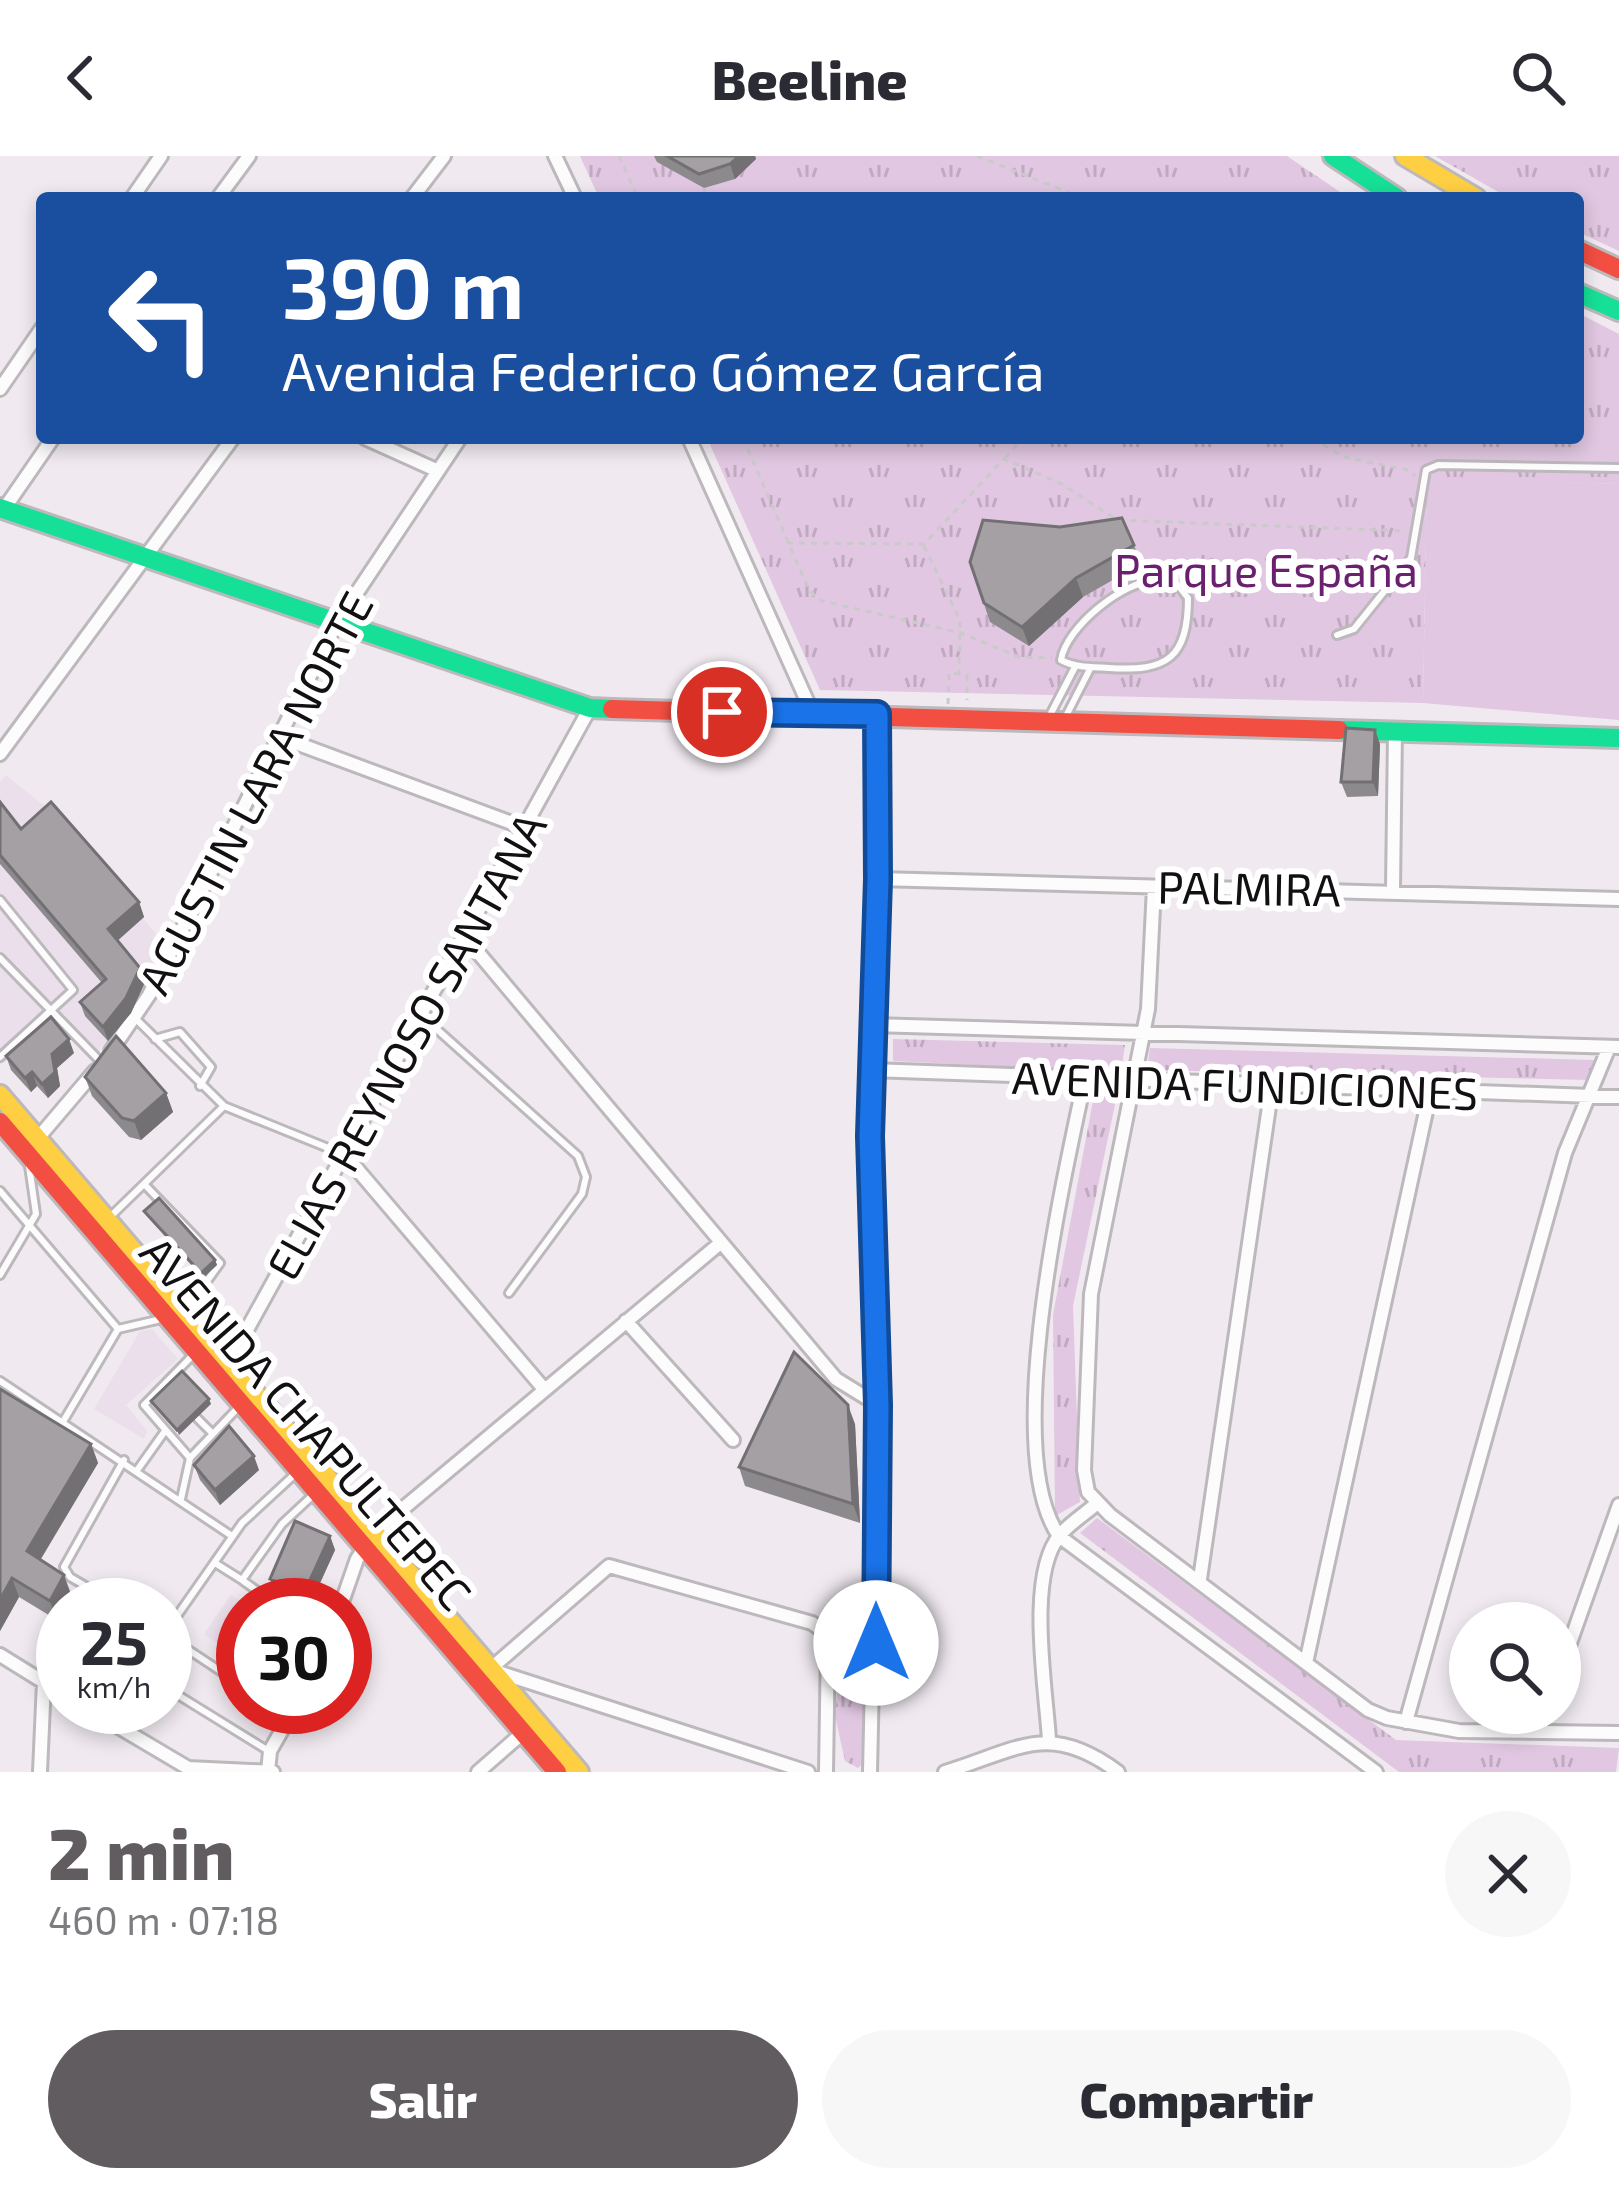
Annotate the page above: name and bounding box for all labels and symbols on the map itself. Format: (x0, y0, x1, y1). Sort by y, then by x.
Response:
park label: Parque España (1114, 542, 1418, 596)
street label: AGUSTIN LARA NORTE (125, 582, 383, 1002)
pin (671, 661, 773, 763)
street label: ELIAS REYNOSO SANTANA (254, 802, 556, 1288)
street label: PALMIRA (1157, 858, 1341, 916)
street label: AVENIDA FUNDICIONES (1011, 1049, 1479, 1119)
street label: AVENIDA CHAPULTEPEC (130, 1225, 484, 1619)
speed limit sign: 30 (216, 1578, 372, 1734)
position arrow (813, 1580, 939, 1706)

